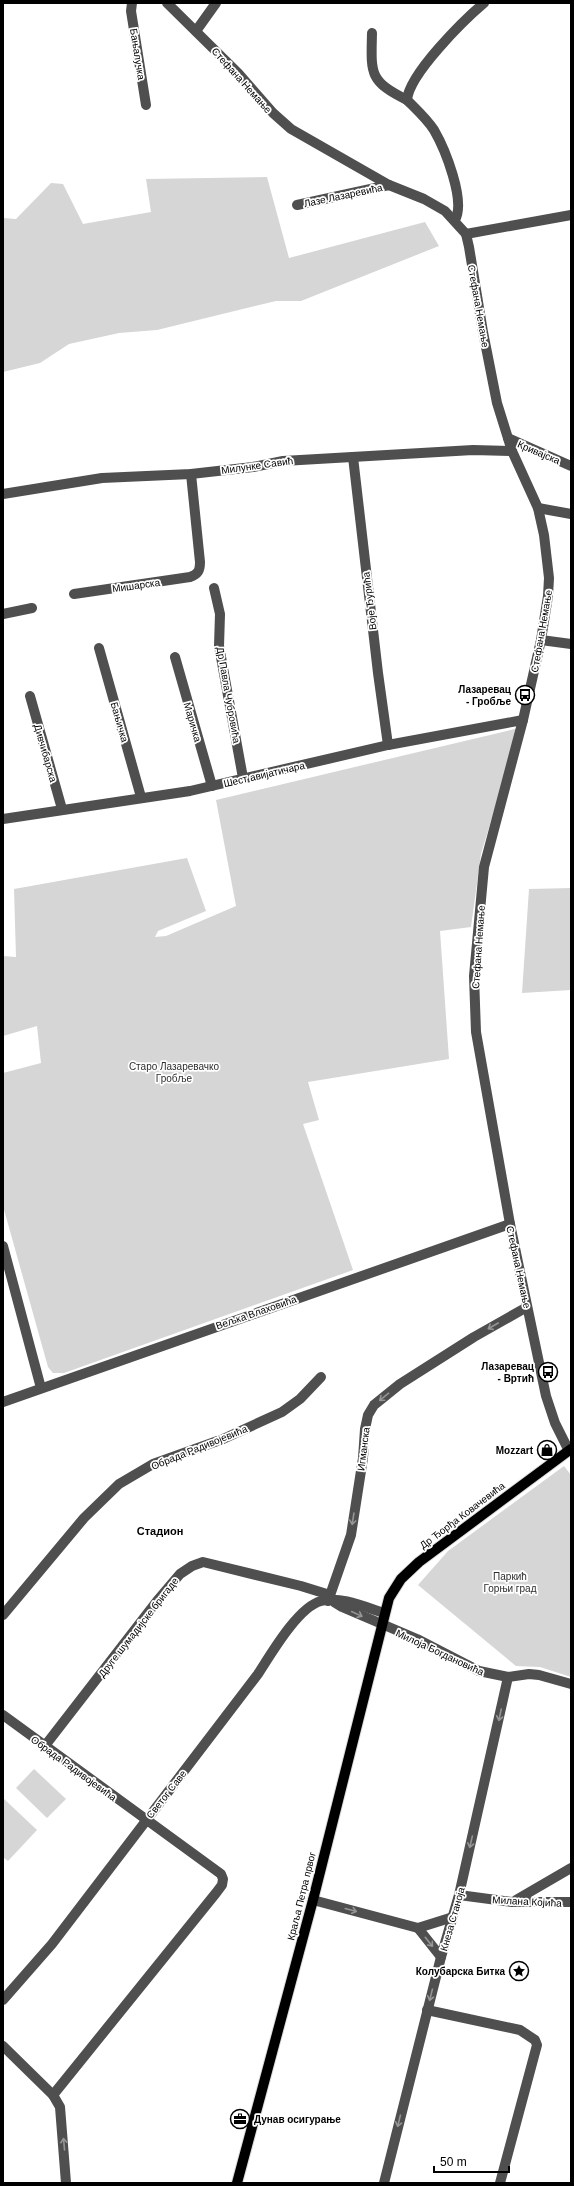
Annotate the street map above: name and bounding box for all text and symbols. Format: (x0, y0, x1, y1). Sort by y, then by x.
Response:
street label: Бањалучка (128, 28, 147, 81)
street label: Стефана Немање (210, 46, 274, 115)
street label: Лазе Лазаревића (303, 182, 384, 209)
street label: Стефана Немање (466, 264, 491, 349)
street label: Кривајска (516, 439, 562, 467)
street label: Милунке Савић (220, 455, 294, 476)
street label: Воје Ђурића (360, 571, 379, 631)
street label: Мишарска (111, 577, 161, 594)
street label: Стефана Немање (529, 588, 554, 673)
street label: Др Павла Чубровића (215, 646, 242, 745)
place label: Лазаревац - Гробље (458, 684, 512, 707)
bus stop icon: Лазаревац - Гробље (514, 684, 536, 706)
street label: Бањичка (109, 701, 131, 744)
street label: Маричка (182, 701, 204, 744)
street label: Дивчибарска (32, 723, 59, 784)
street label: Шест авијатичара (222, 760, 306, 789)
street label: Стефана Немање (470, 904, 487, 989)
park label: Старо Лазаревачко Гробље (129, 1061, 220, 1084)
street label: Стефана Немање (504, 1225, 533, 1310)
street label: Вељка Влаховића (214, 1293, 298, 1331)
one-way arrow (487, 1322, 499, 1330)
place label: Лазаревац - Вртић (481, 1361, 535, 1384)
bus stop icon: Лазаревац - Вртић (537, 1361, 559, 1383)
one-way arrow (379, 1392, 390, 1401)
street label: Обрада Радивојевића (150, 1423, 249, 1472)
street label: Игманска (355, 1426, 372, 1472)
shop icon: Mozzart (536, 1439, 558, 1461)
place label: Mozzart (496, 1445, 534, 1456)
street label: Др Ђорђа Ковачевића (418, 1480, 507, 1551)
one-way arrow (349, 1512, 357, 1525)
district label: Стадион (137, 1525, 183, 1537)
park label: Паркић Горњи град (484, 1571, 537, 1594)
street label: Друге шумадијске бригаде (96, 1575, 181, 1679)
one-way arrow (351, 1611, 363, 1618)
street label: Милоја Богдановића (394, 1627, 486, 1678)
one-way arrow (495, 1708, 503, 1721)
street label: Обрада Радивојевића (29, 1734, 119, 1803)
street label: Светог Саве (144, 1768, 189, 1820)
one-way arrow (467, 1835, 475, 1848)
street label: Краља Петра првог (285, 1850, 318, 1941)
street label: Кнеза Станоја (438, 1886, 467, 1952)
street label: Милана Којића (492, 1894, 562, 1909)
one-way arrow (344, 1907, 357, 1914)
one-way arrow (425, 1937, 434, 1948)
place icon: Колубарска Битка (508, 1960, 530, 1982)
place label: Колубарска Битка (416, 1966, 505, 1977)
one-way arrow (427, 1988, 434, 2001)
office icon: Дунав осигурање (229, 2108, 251, 2130)
place label: Дунав осигурање (254, 2114, 341, 2125)
one-way arrow (395, 2114, 403, 2127)
one-way arrow (61, 2138, 68, 2151)
scale bar (434, 2148, 509, 2174)
text: 50 m (440, 2155, 467, 2169)

